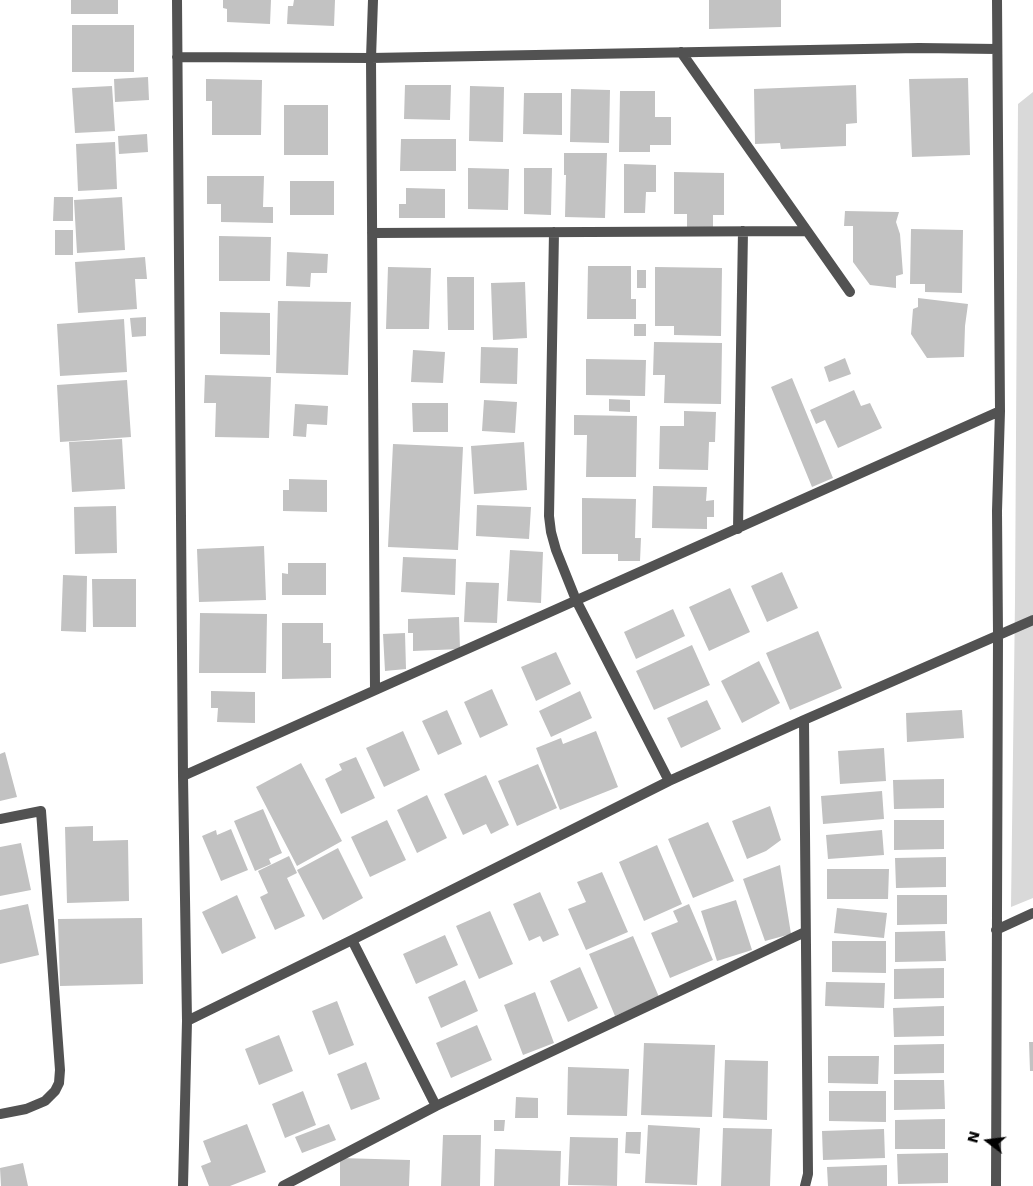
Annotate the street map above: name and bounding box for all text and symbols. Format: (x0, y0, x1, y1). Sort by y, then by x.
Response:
north arrow (963, 1116, 1013, 1166)
text: N (964, 1129, 983, 1145)

